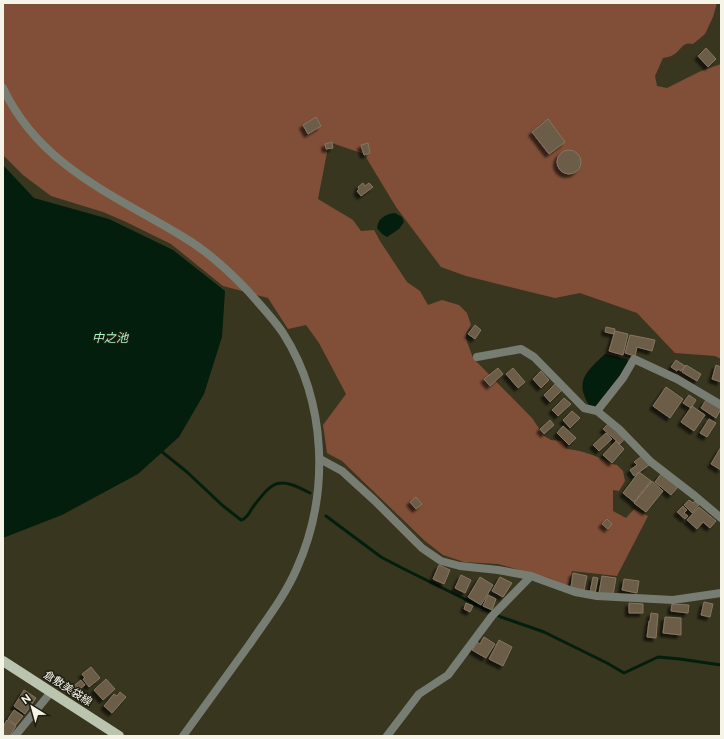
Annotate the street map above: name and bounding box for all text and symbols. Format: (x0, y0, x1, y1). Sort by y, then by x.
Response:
water label: 中之池 (92, 331, 129, 345)
street label: 倉敷美袋線 (42, 668, 94, 708)
north arrow (12, 687, 52, 727)
text: N (19, 692, 33, 706)

